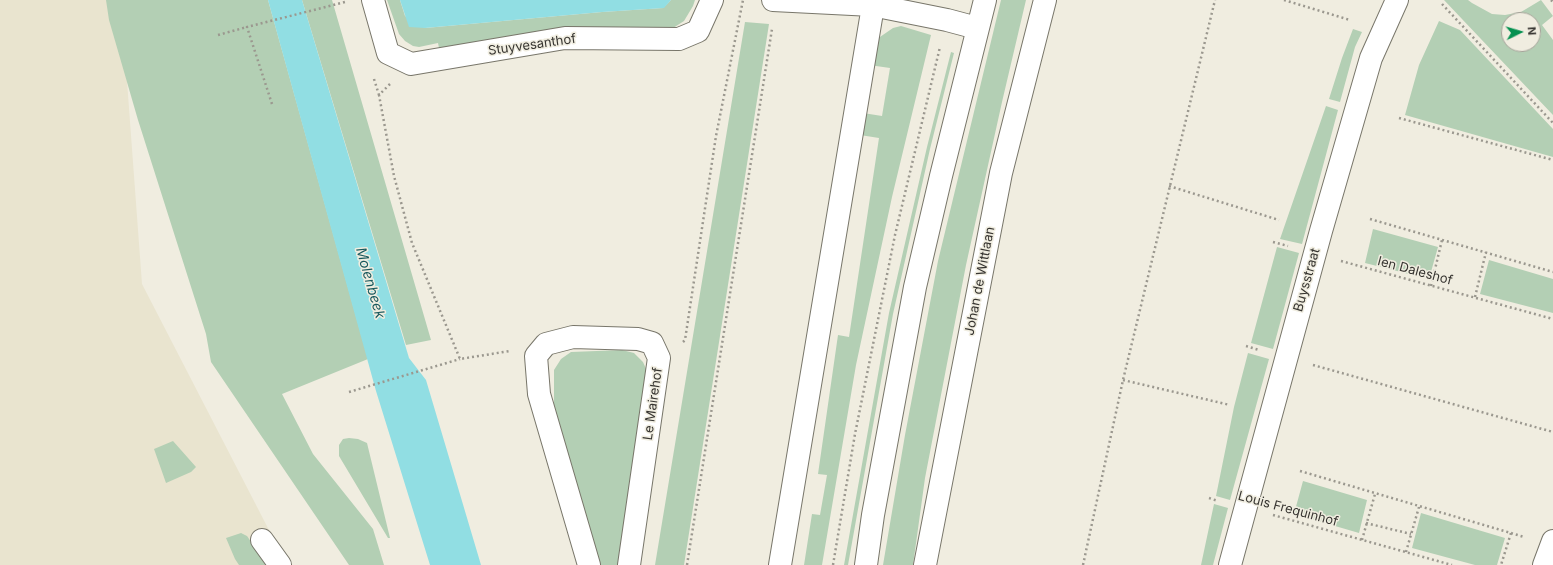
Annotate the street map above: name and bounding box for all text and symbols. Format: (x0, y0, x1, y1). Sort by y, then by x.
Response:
north arrow (1501, 12, 1541, 52)
text: N (1525, 26, 1539, 36)
street label: Stuyvesanthof (487, 31, 577, 59)
street label: Johan de Wittlaan (962, 225, 998, 337)
water label: Molenbeek (352, 246, 388, 320)
street label: Buysstraat (1291, 247, 1323, 313)
street label: Ien Daleshof (1376, 254, 1454, 288)
street label: Le Mairehof (640, 367, 666, 441)
street label: Louis Frequinhof (1236, 488, 1340, 530)

